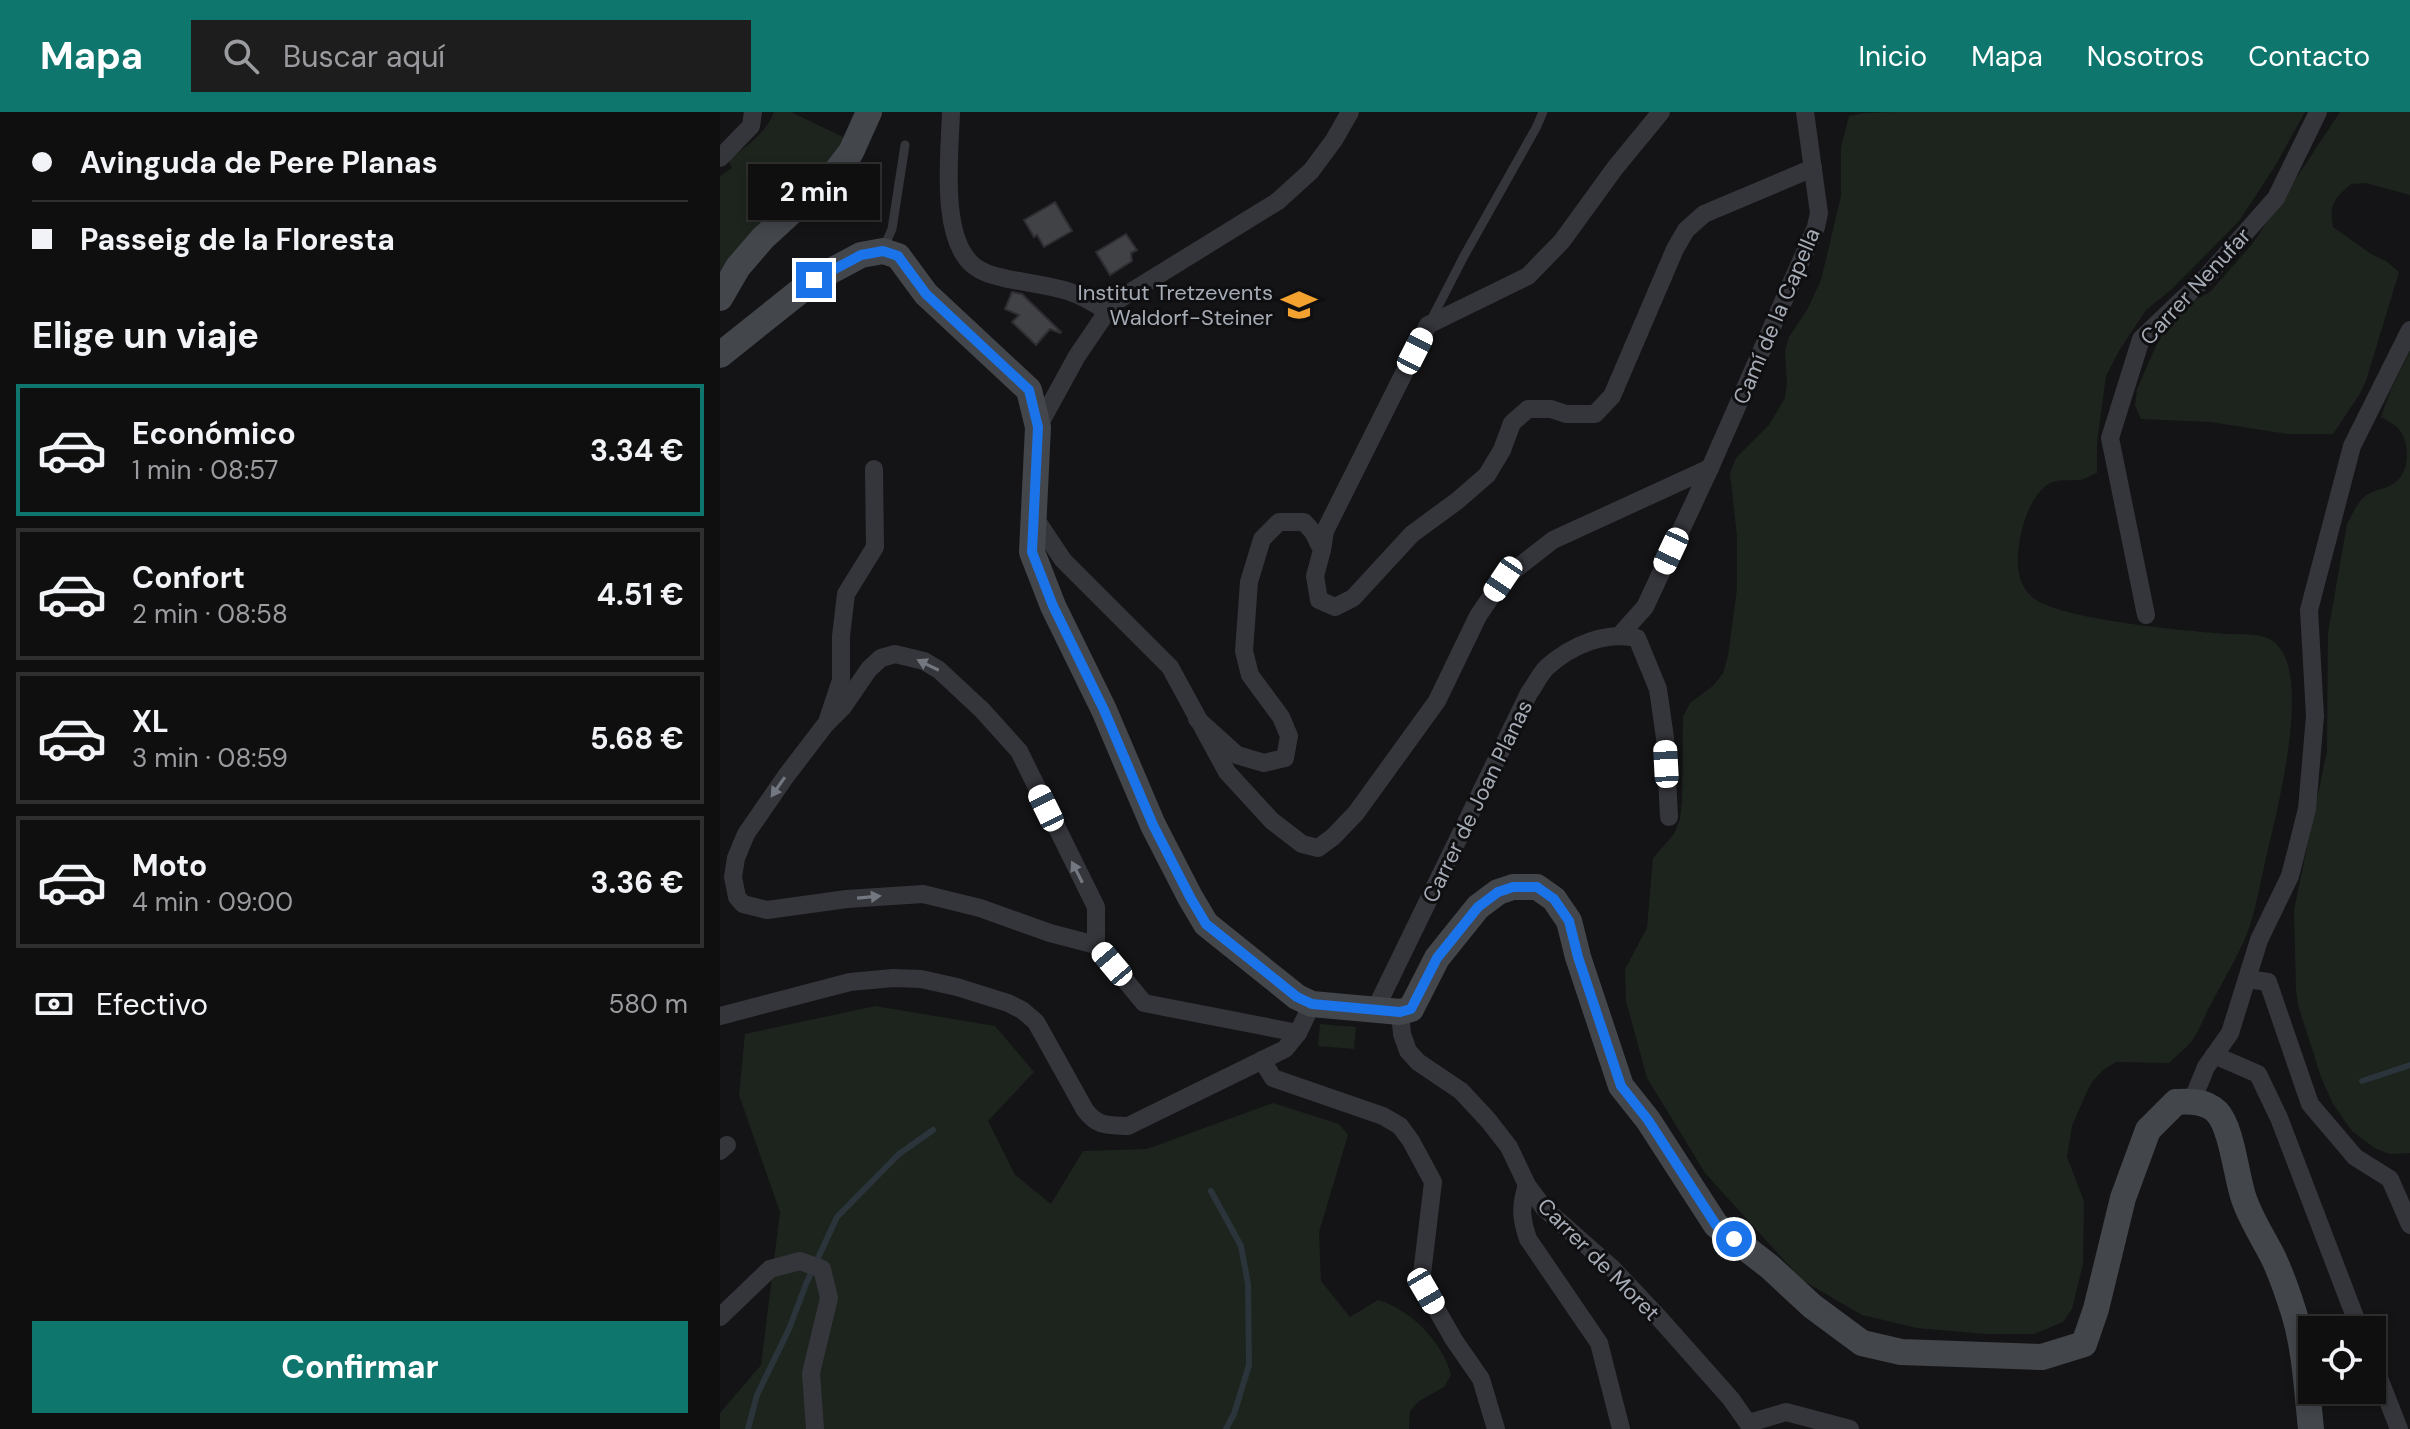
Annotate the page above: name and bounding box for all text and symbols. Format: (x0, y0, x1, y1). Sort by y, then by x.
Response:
search box (191, 20, 751, 92)
text: Mapa (40, 31, 143, 81)
icon: search (219, 34, 263, 78)
text: Buscar aquí (283, 37, 445, 76)
text: Inicio (1858, 38, 1927, 75)
text: Mapa (1971, 38, 2043, 75)
text: Nosotros (2087, 38, 2204, 75)
text: Contacto (2248, 38, 2370, 75)
text: Avinguda de Pere Planas (80, 143, 438, 182)
callout: 2 min (748, 164, 880, 220)
text: 2 min (780, 175, 848, 209)
text: Passeig de la Floresta (80, 220, 395, 259)
street label: Carrer Nenufar (2134, 222, 2257, 351)
street label: Camí de la Capella (1726, 224, 1827, 409)
route end (796, 262, 832, 298)
place label: Institut Tretzevents Waldorf-Steiner (1078, 278, 1273, 332)
school or university icon: Institut Tretzevents Waldorf-Steiner (1280, 286, 1318, 324)
text: Elige un viaje (32, 312, 259, 359)
car (1393, 324, 1437, 378)
icon: car (36, 414, 108, 486)
text: Económico (132, 414, 296, 453)
text: 3.34 € (590, 431, 684, 470)
text: 1 min · 08:57 (132, 453, 278, 487)
car (1650, 524, 1692, 578)
car (1480, 552, 1526, 606)
icon: car (36, 558, 108, 630)
text: Confort (132, 558, 245, 597)
text: 4.51 € (597, 575, 684, 614)
text: 2 min · 08:58 (132, 597, 288, 631)
one-way arrow (917, 658, 940, 672)
street label: Carrer de Joan Planas (1416, 695, 1539, 907)
icon: car (36, 702, 108, 774)
text: XL (132, 702, 169, 741)
text: 5.68 € (590, 719, 684, 758)
car (1653, 739, 1679, 789)
text: 3 min · 08:59 (132, 741, 288, 775)
one-way arrow (771, 777, 786, 798)
car (1025, 781, 1067, 835)
icon: car (36, 846, 108, 918)
text: Moto (132, 846, 207, 885)
one-way arrow (1071, 860, 1084, 883)
text: 3.36 € (590, 863, 684, 902)
text: 4 min · 09:00 (132, 885, 293, 919)
one-way arrow (857, 890, 882, 903)
car (1087, 938, 1137, 990)
icon: cash (32, 982, 76, 1026)
text: Efectivo (96, 985, 208, 1024)
text: 580 m (608, 987, 688, 1021)
street label: Carrer de Moret (1531, 1192, 1666, 1327)
route start (1716, 1221, 1752, 1257)
car (1404, 1264, 1448, 1318)
map controls (2298, 1316, 2386, 1404)
button: locate (2298, 1316, 2386, 1404)
button: Confirmar (32, 1321, 688, 1413)

